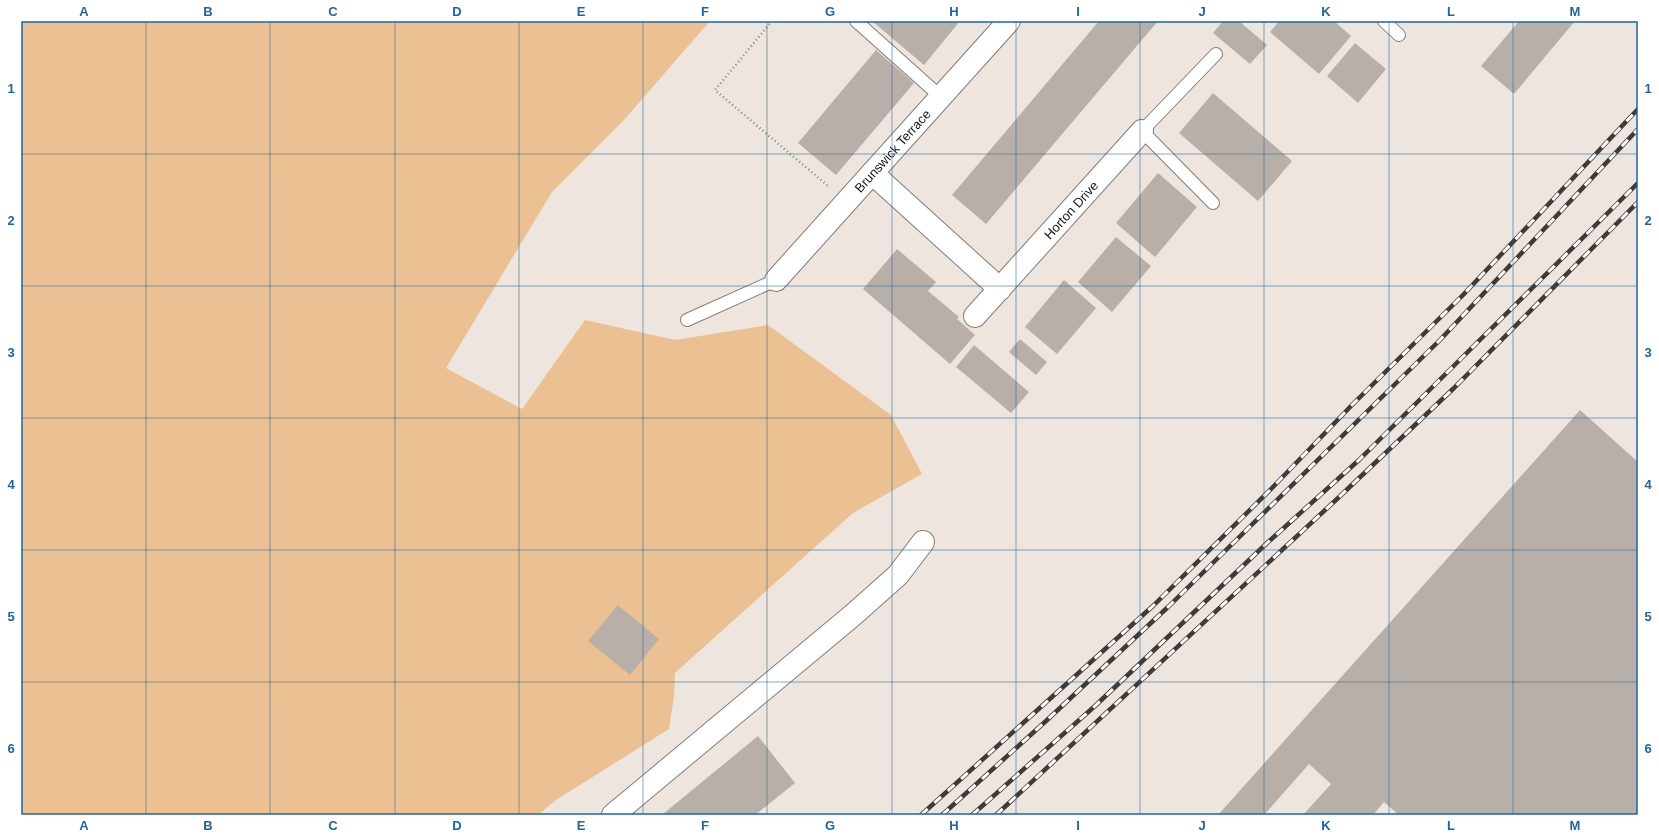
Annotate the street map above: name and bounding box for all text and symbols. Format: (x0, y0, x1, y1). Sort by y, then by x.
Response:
text: A (79, 4, 89, 19)
text: B (203, 4, 213, 19)
text: C (328, 4, 338, 19)
text: D (452, 4, 462, 19)
text: E (577, 4, 586, 19)
text: F (701, 4, 709, 19)
text: G (825, 4, 835, 19)
text: H (949, 4, 959, 19)
text: I (1076, 4, 1080, 19)
text: J (1198, 4, 1206, 19)
text: K (1321, 4, 1331, 19)
text: L (1447, 4, 1455, 19)
text: M (1570, 4, 1580, 19)
text: 1 (7, 81, 15, 96)
text: 1 (1644, 81, 1652, 96)
street label: Brunswick Terrace (852, 107, 934, 195)
street label: Horton Drive (1041, 178, 1101, 242)
text: 2 (7, 213, 15, 228)
text: 2 (1644, 213, 1652, 228)
text: 3 (7, 345, 15, 360)
text: 3 (1644, 345, 1652, 360)
text: 4 (7, 477, 15, 492)
text: 4 (1644, 477, 1652, 492)
text: 5 (7, 609, 15, 624)
text: 5 (1644, 609, 1652, 624)
text: 6 (7, 741, 15, 756)
text: 6 (1644, 741, 1652, 756)
text: A (79, 818, 89, 833)
text: B (203, 818, 213, 833)
text: C (328, 818, 338, 833)
text: D (452, 818, 462, 833)
text: E (577, 818, 586, 833)
text: F (701, 818, 709, 833)
text: G (825, 818, 835, 833)
text: H (949, 818, 959, 833)
text: I (1076, 818, 1080, 833)
text: J (1198, 818, 1206, 833)
text: K (1321, 818, 1331, 833)
text: L (1447, 818, 1455, 833)
text: M (1570, 818, 1580, 833)

